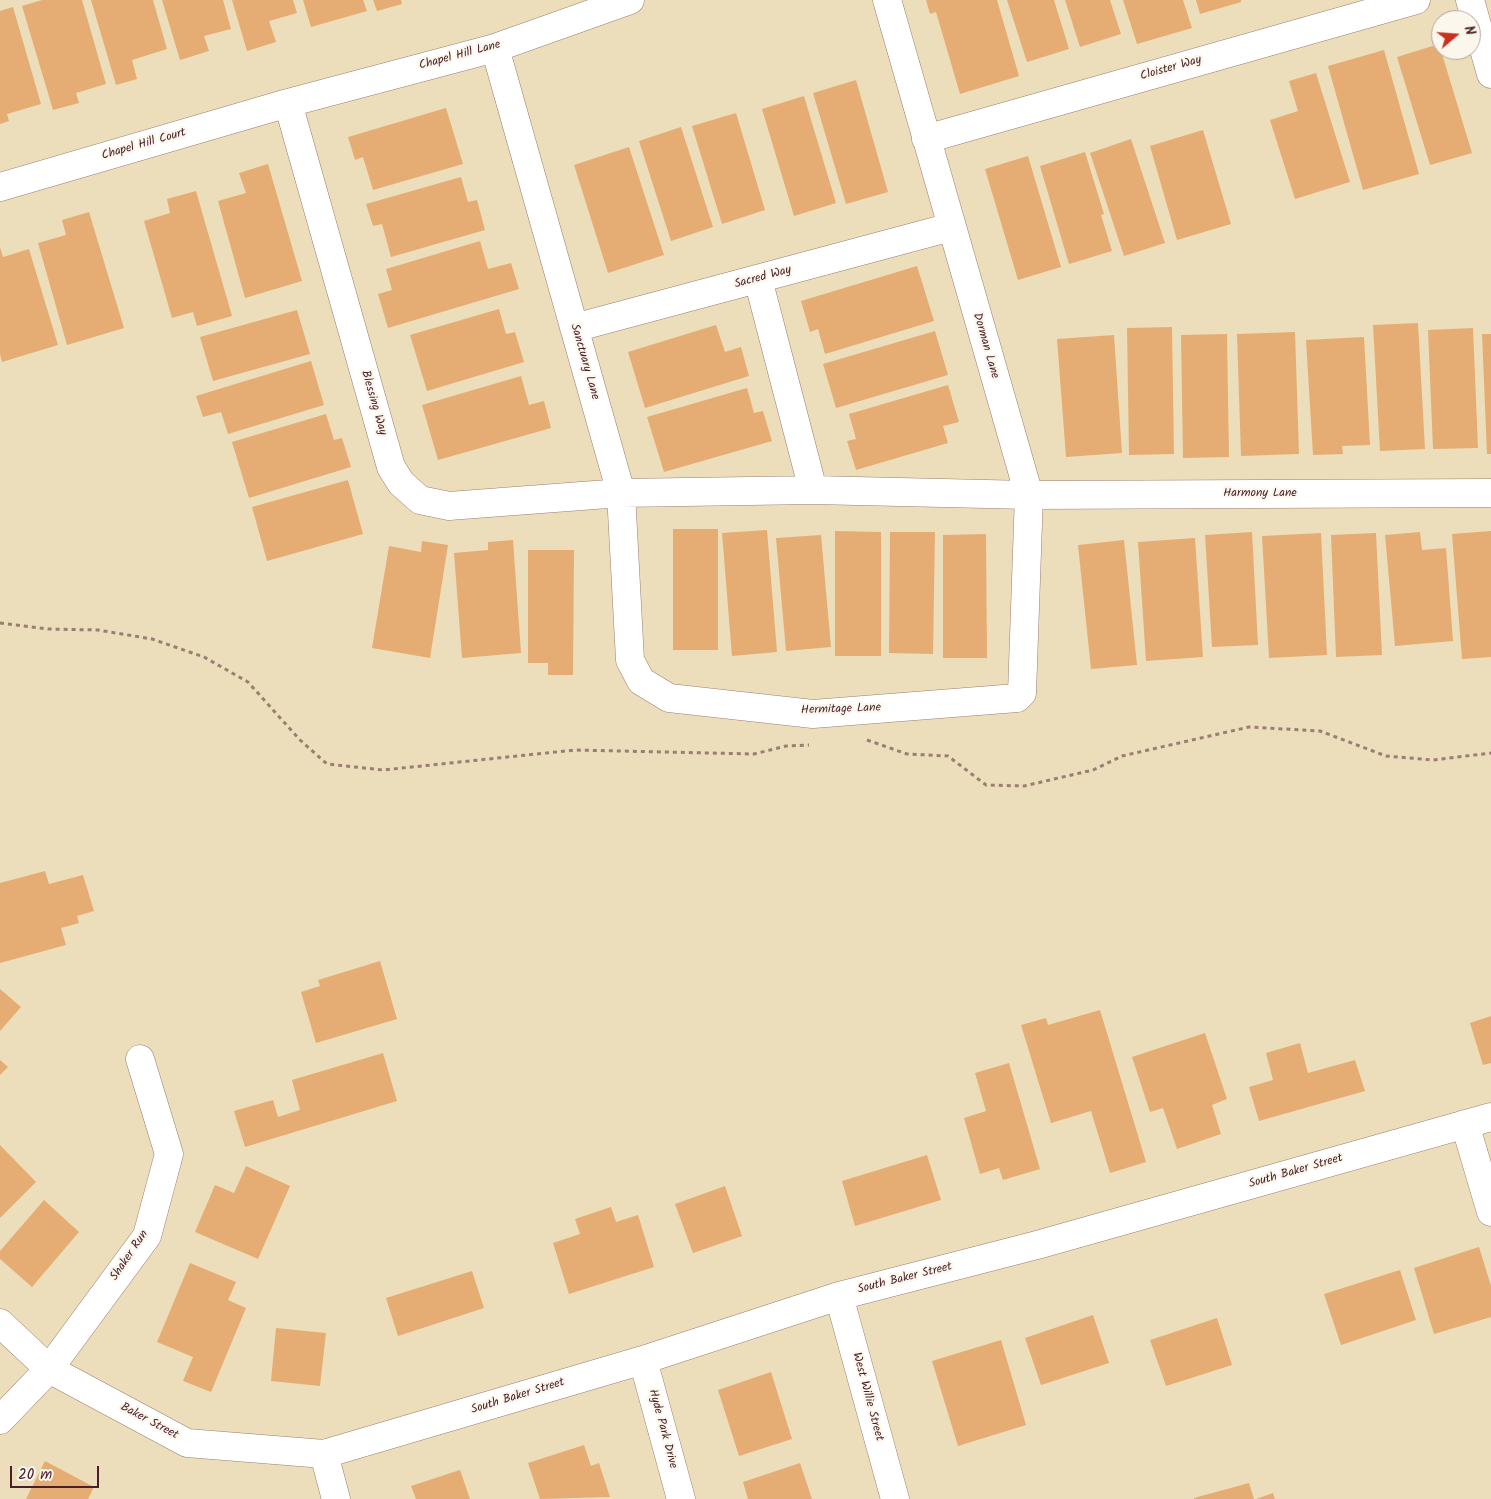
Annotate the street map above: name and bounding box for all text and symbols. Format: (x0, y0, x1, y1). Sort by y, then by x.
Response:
north arrow (1431, 10, 1481, 60)
text: N (1457, 23, 1481, 38)
street label: Chapel Hill Lane (418, 38, 502, 74)
street label: Cloister Way (1139, 53, 1203, 85)
street label: Chapel Hill Court (100, 126, 188, 164)
street label: Sacred Way (733, 264, 793, 292)
street label: Dorman Lane (969, 312, 1001, 380)
street label: Sanctuary Lane (566, 322, 602, 402)
street label: Blessing Way (357, 369, 389, 437)
street label: Harmony Lane (1223, 487, 1297, 501)
street label: Hermitage Lane (801, 701, 881, 719)
street label: South Baker Street (1247, 1152, 1345, 1192)
street label: Shaker Run (108, 1228, 152, 1284)
street label: South Baker Street (856, 1260, 954, 1298)
street label: West Willie Street (848, 1351, 886, 1443)
street label: South Baker Street (470, 1376, 566, 1418)
street label: Hyde Park Drive (645, 1388, 679, 1470)
street label: Baker Street (118, 1401, 180, 1443)
scale bar (12, 1456, 101, 1488)
text: 20 m (18, 1463, 52, 1487)

